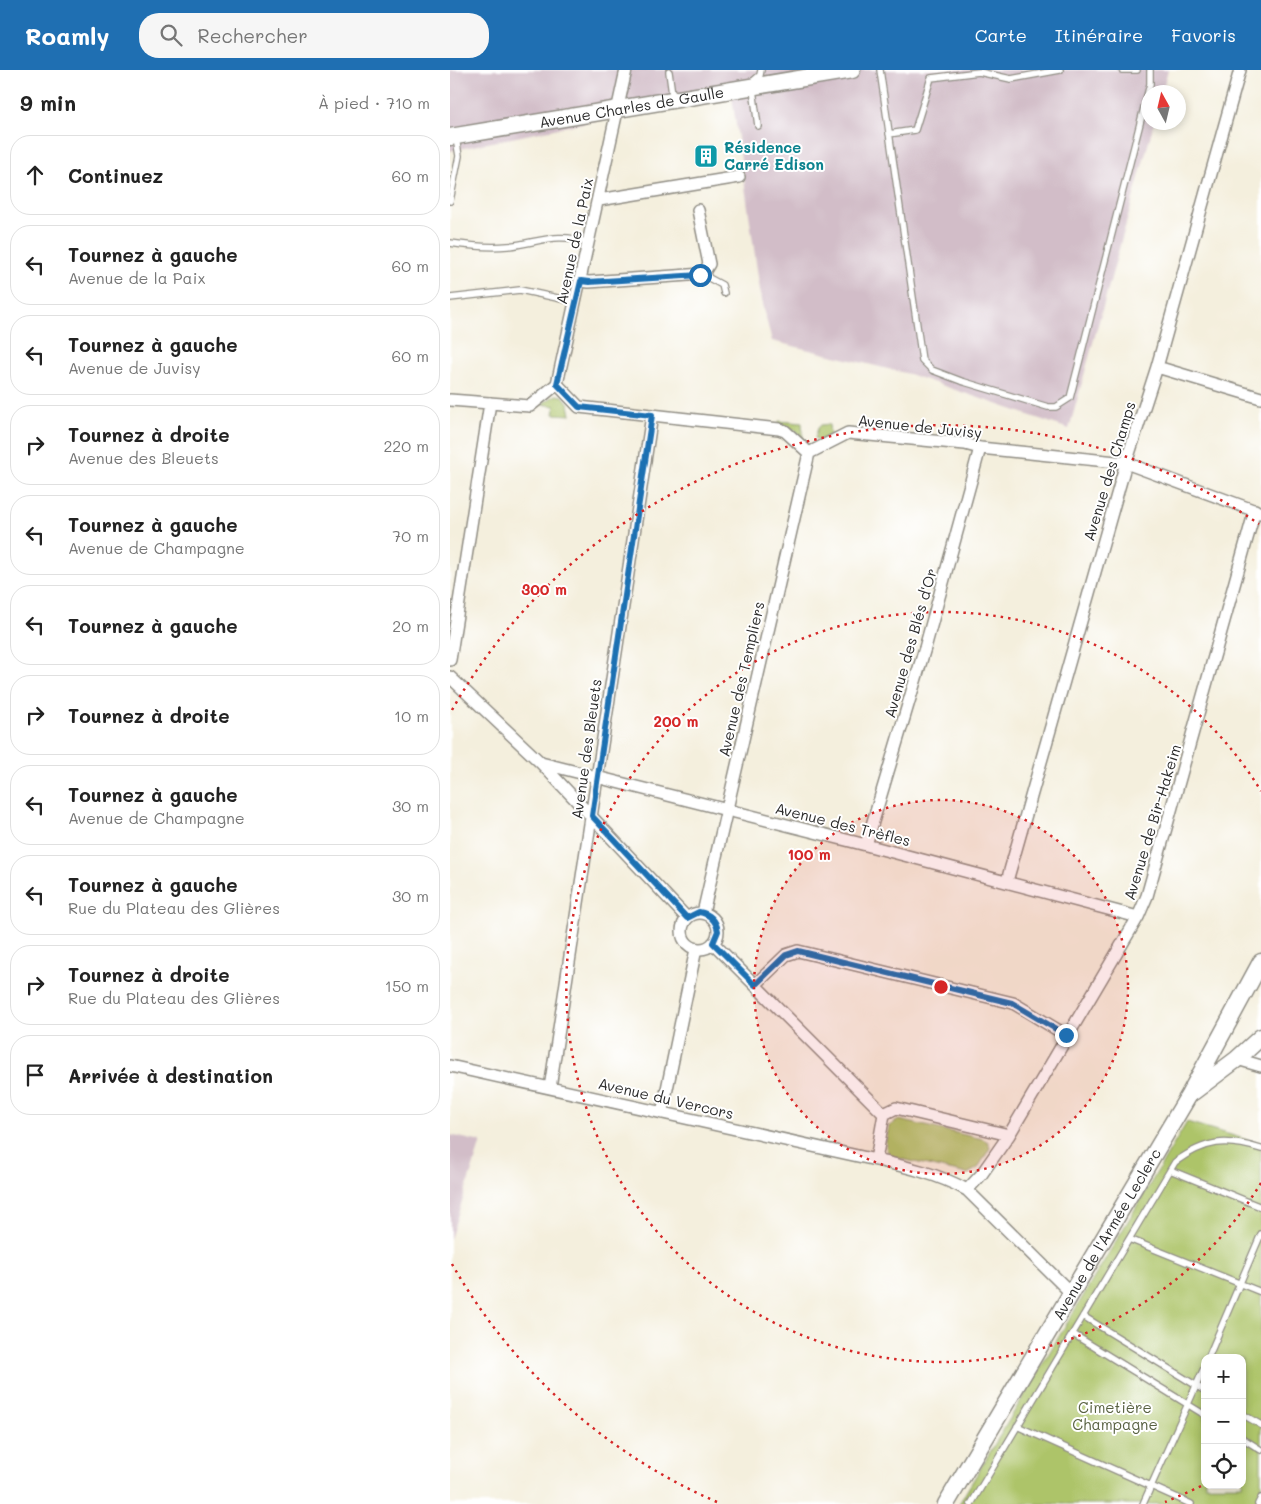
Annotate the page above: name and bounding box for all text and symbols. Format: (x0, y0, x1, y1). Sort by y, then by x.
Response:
search box (139, 13, 489, 58)
text: Roamly (25, 20, 109, 51)
icon: search (157, 21, 185, 49)
text: Rechercher (197, 23, 308, 48)
text: Carte (975, 23, 1027, 47)
text: Itinéraire (1055, 23, 1143, 47)
text: Favoris (1171, 23, 1236, 47)
street label: Avenue Charles de Gaulle (538, 82, 725, 132)
north arrow (1141, 85, 1186, 130)
text: 9 min (20, 89, 76, 116)
text: À pied · 710 m (318, 92, 430, 113)
place label: Résidence Carré Edison (724, 137, 824, 174)
building icon: Résidence Carré Edison (693, 143, 719, 169)
icon: ahead (21, 161, 49, 189)
text: Continuez (68, 163, 163, 188)
text: 60 m (392, 165, 429, 186)
street label: Avenue de la Paix (551, 176, 597, 306)
text: Tournez à gauche (68, 242, 237, 267)
icon: left (21, 251, 49, 279)
text: 60 m (392, 255, 429, 276)
route start (689, 264, 712, 287)
text: Avenue de la Paix (68, 267, 206, 288)
text: Tournez à gauche (68, 332, 237, 357)
icon: left (21, 341, 49, 369)
text: 60 m (392, 345, 429, 366)
text: Avenue de Juvisy (68, 357, 201, 378)
street label: Avenue des Champs (1078, 399, 1140, 543)
street label: Avenue de Juvisy (857, 410, 983, 442)
text: Tournez à droite (68, 422, 230, 447)
icon: right (21, 431, 49, 459)
text: 220 m (383, 435, 429, 456)
text: Avenue des Bleuets (68, 447, 219, 468)
text: Tournez à gauche (68, 512, 237, 537)
icon: left (21, 521, 49, 549)
text: 70 m (392, 525, 429, 546)
text: Avenue de Champagne (68, 537, 245, 558)
street label: Avenue des Blés d'Or (879, 566, 941, 720)
text: 300 m (521, 579, 567, 599)
street label: Avenue des Templiers (713, 599, 769, 759)
icon: left (21, 611, 49, 639)
text: Tournez à gauche (68, 613, 237, 638)
text: 20 m (392, 615, 429, 636)
street label: Avenue des Bleuets (566, 678, 606, 820)
icon: right (21, 701, 49, 729)
text: Tournez à droite (68, 703, 230, 728)
text: 10 m (394, 705, 429, 726)
text: 200 m (654, 711, 699, 731)
street label: Avenue de Bir-Hakeim (1119, 742, 1185, 902)
text: Tournez à gauche (68, 782, 237, 807)
icon: left (21, 791, 49, 819)
text: 30 m (392, 795, 429, 816)
street label: Avenue des Trèfles (773, 797, 913, 851)
text: Avenue de Champagne (68, 807, 245, 828)
text: 100 m (787, 844, 831, 864)
text: Tournez à gauche (68, 872, 237, 897)
icon: left (21, 881, 49, 909)
text: 30 m (392, 885, 429, 906)
text: Rue du Plateau des Glières (68, 897, 280, 918)
text: Tournez à droite (68, 962, 230, 987)
icon: right (21, 971, 49, 999)
text: 150 m (385, 975, 429, 996)
centre of rings (932, 978, 950, 996)
text: Rue du Plateau des Glières (68, 987, 280, 1008)
route end (1055, 1024, 1078, 1047)
icon: arrive (21, 1061, 49, 1089)
text: Arrivée à destination (68, 1063, 273, 1088)
street label: Avenue du Vercors (596, 1073, 736, 1123)
street label: Avenue de l'Armée Leclerc (1048, 1144, 1165, 1324)
map controls (1201, 1354, 1246, 1489)
button: + (1201, 1354, 1246, 1399)
park label: Cimetière Champagne (1072, 1397, 1158, 1434)
button: − (1201, 1399, 1246, 1444)
button: locate (1201, 1444, 1246, 1489)

